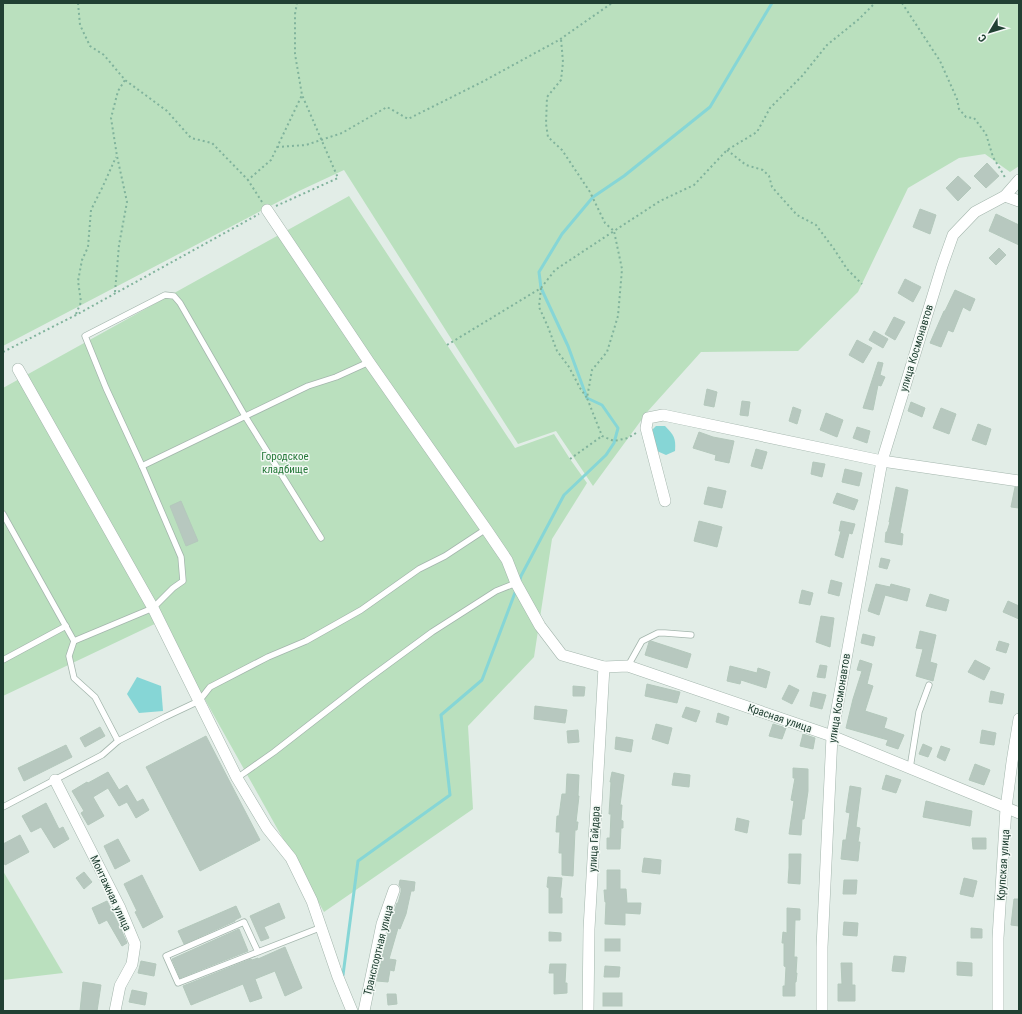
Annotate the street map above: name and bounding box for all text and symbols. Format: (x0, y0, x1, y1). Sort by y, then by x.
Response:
north arrow (970, 12, 1010, 52)
text: С (975, 31, 990, 44)
street label: улица Космонавтов (897, 303, 936, 393)
park label: Городское кладбище (261, 450, 309, 476)
street label: улица Космонавтов (826, 652, 853, 744)
street label: Красная улица (746, 701, 814, 736)
street label: улица Гайдара (586, 806, 603, 872)
street label: Крупская улица (995, 829, 1012, 901)
street label: Монтажная улица (87, 853, 134, 933)
street label: Транспортная улица (361, 904, 396, 997)

